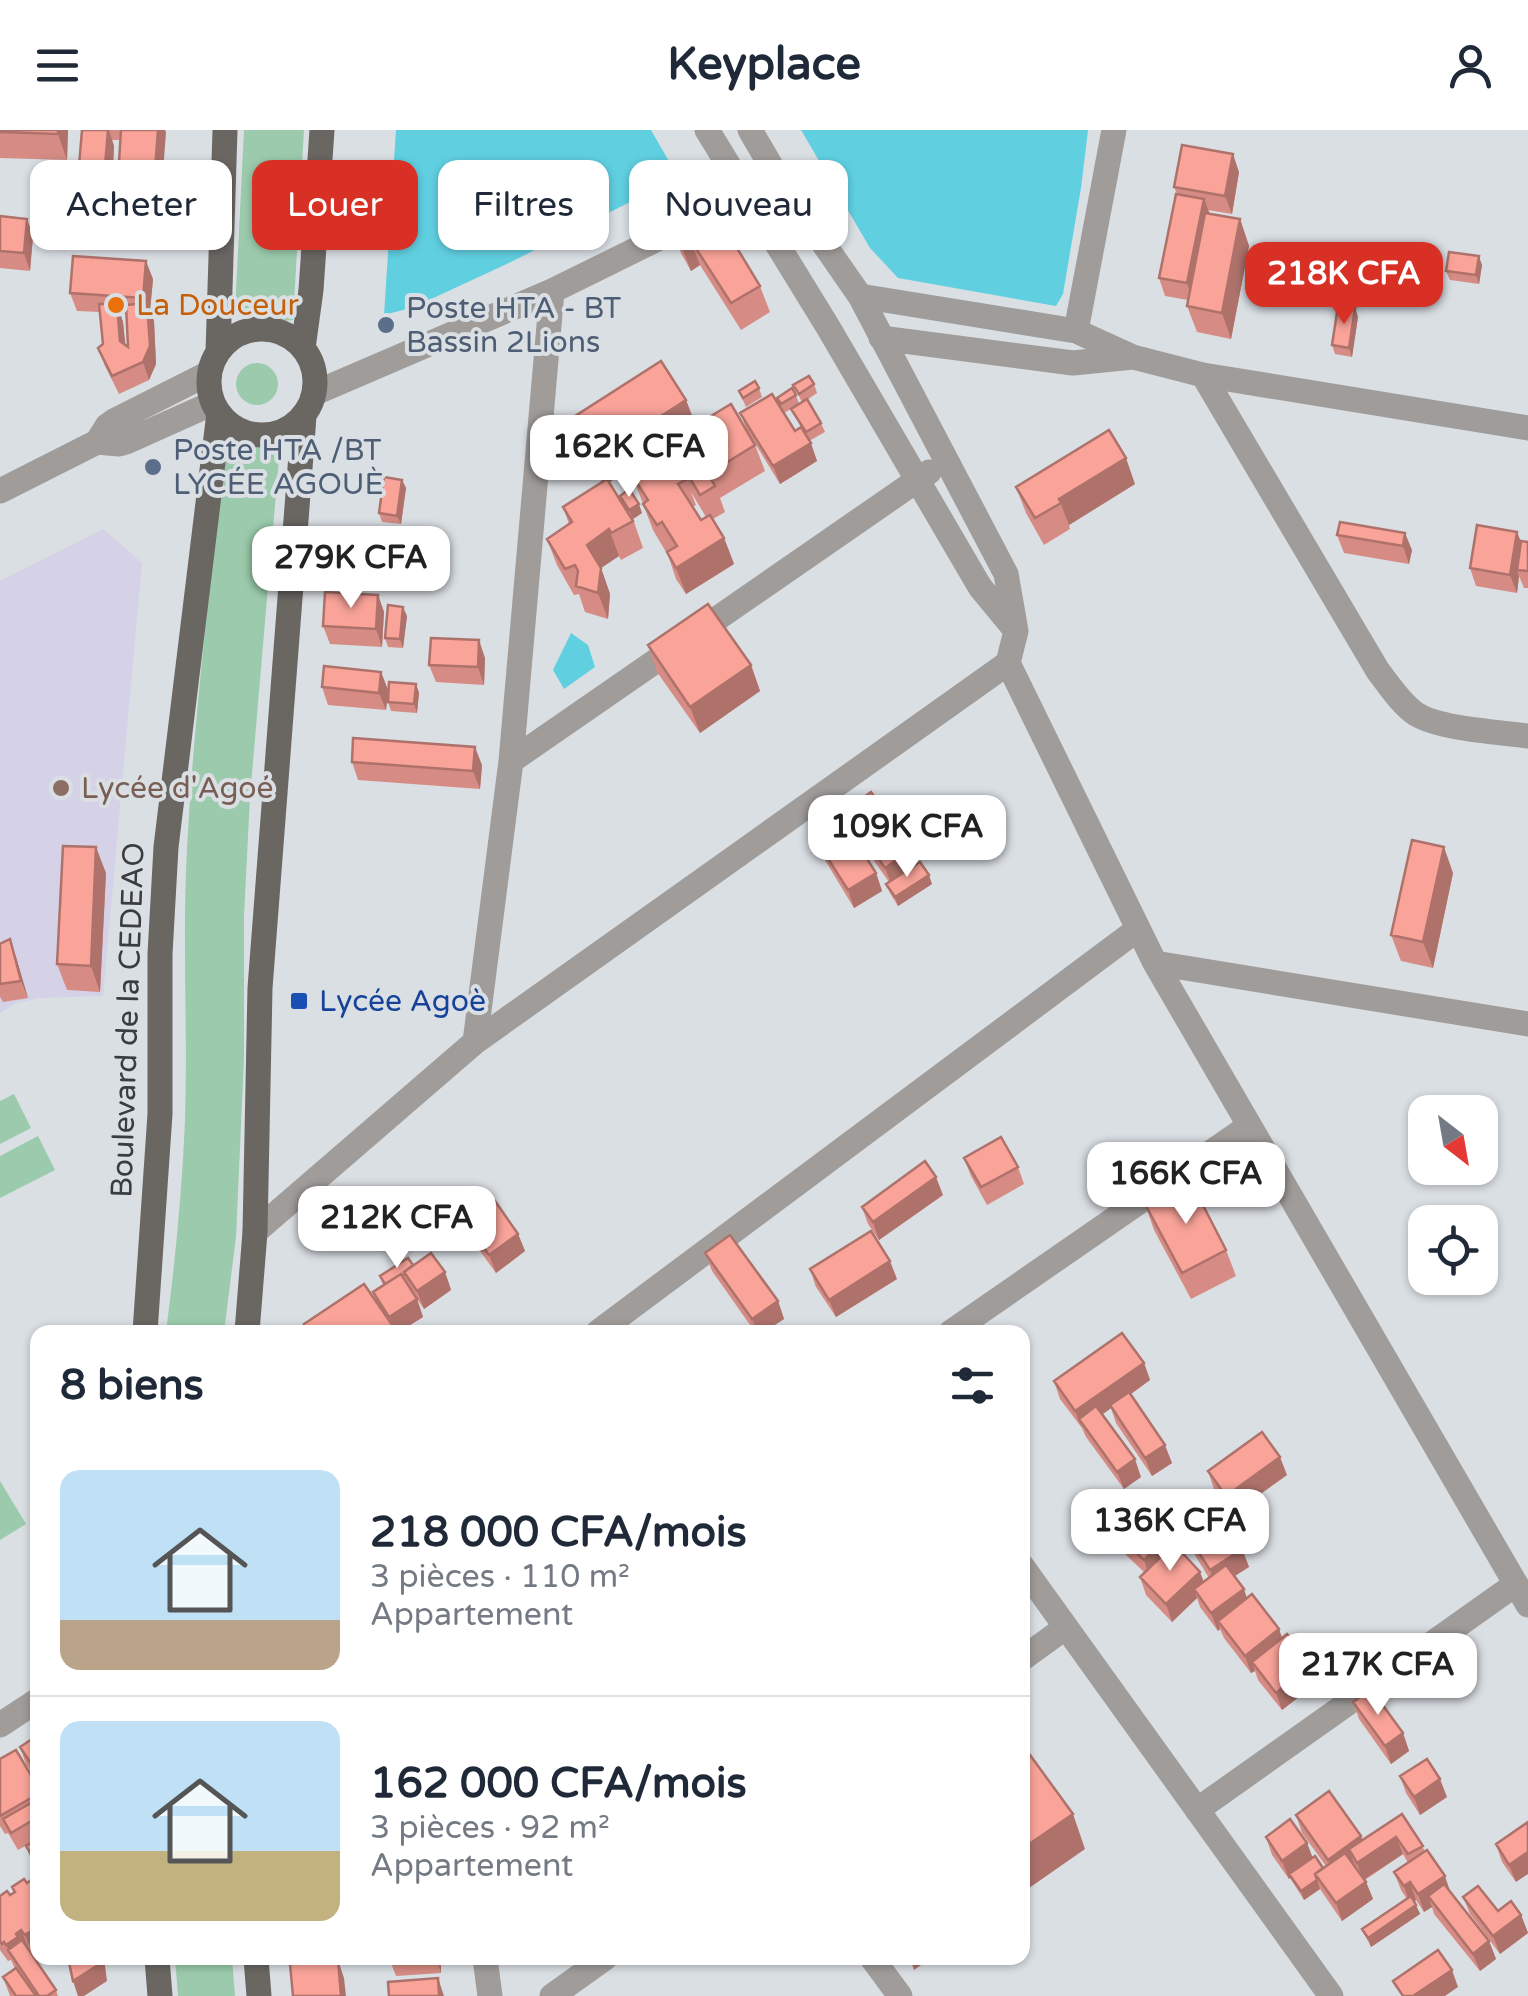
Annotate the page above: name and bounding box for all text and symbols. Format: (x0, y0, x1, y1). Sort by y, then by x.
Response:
icon: menu (30, 38, 85, 93)
text: Keyplace (667, 38, 861, 92)
icon: person (1443, 38, 1498, 93)
chip: Acheter (30, 160, 232, 250)
chip: Louer (252, 160, 418, 250)
chip: Filtres (438, 160, 609, 250)
chip: Nouveau (629, 160, 848, 250)
pin: 218K CFA (1241, 242, 1447, 327)
text: 218K CFA (1267, 255, 1421, 293)
place label: La Douceur (136, 287, 300, 324)
place label: Poste HTA - BT Bassin 2Lions (406, 290, 621, 361)
marker: La Douceur (105, 294, 127, 316)
marker: Poste HTA - BT Bassin 2Lions (375, 314, 397, 336)
pin: 162K CFA (526, 415, 732, 500)
text: 162K CFA (552, 428, 706, 466)
place label: Poste HTA /BT LYCÉE AGOUÈ (173, 432, 384, 503)
marker: Poste HTA /BT LYCÉE AGOUÈ (142, 456, 164, 478)
pin: 279K CFA (248, 526, 454, 611)
text: 279K CFA (274, 539, 428, 577)
place label: Lycée d'Agoé (81, 770, 274, 807)
marker: Lycée d'Agoé (50, 777, 72, 799)
pin: 109K CFA (804, 795, 1010, 880)
text: 109K CFA (830, 808, 984, 846)
street label: Boulevard de la CEDEAO (103, 842, 153, 1198)
place label: Lycée Agoè (319, 983, 486, 1020)
marker: Lycée Agoè (288, 990, 310, 1012)
north arrow (1408, 1095, 1498, 1185)
map controls (1408, 1095, 1498, 1295)
pin: 166K CFA (1083, 1142, 1289, 1227)
text: 166K CFA (1109, 1155, 1263, 1193)
pin: 212K CFA (294, 1186, 500, 1271)
text: 212K CFA (320, 1199, 474, 1237)
button: locate (1408, 1205, 1498, 1295)
icon: filters (945, 1358, 1000, 1413)
text: 8 biens (60, 1360, 204, 1411)
pin: 136K CFA (1067, 1489, 1273, 1574)
text: 136K CFA (1093, 1502, 1247, 1540)
text: 218 000 CFA/mois (370, 1507, 747, 1558)
icon: home (140, 1510, 260, 1630)
text: 3 pièces · 110 m² (370, 1558, 630, 1596)
text: Appartement (370, 1596, 573, 1634)
pin: 217K CFA (1275, 1633, 1481, 1718)
text: 217K CFA (1301, 1646, 1455, 1684)
text: 162 000 CFA/mois (370, 1758, 747, 1809)
icon: home (140, 1761, 260, 1881)
text: 3 pièces · 92 m² (370, 1809, 610, 1847)
text: Appartement (370, 1847, 573, 1885)

